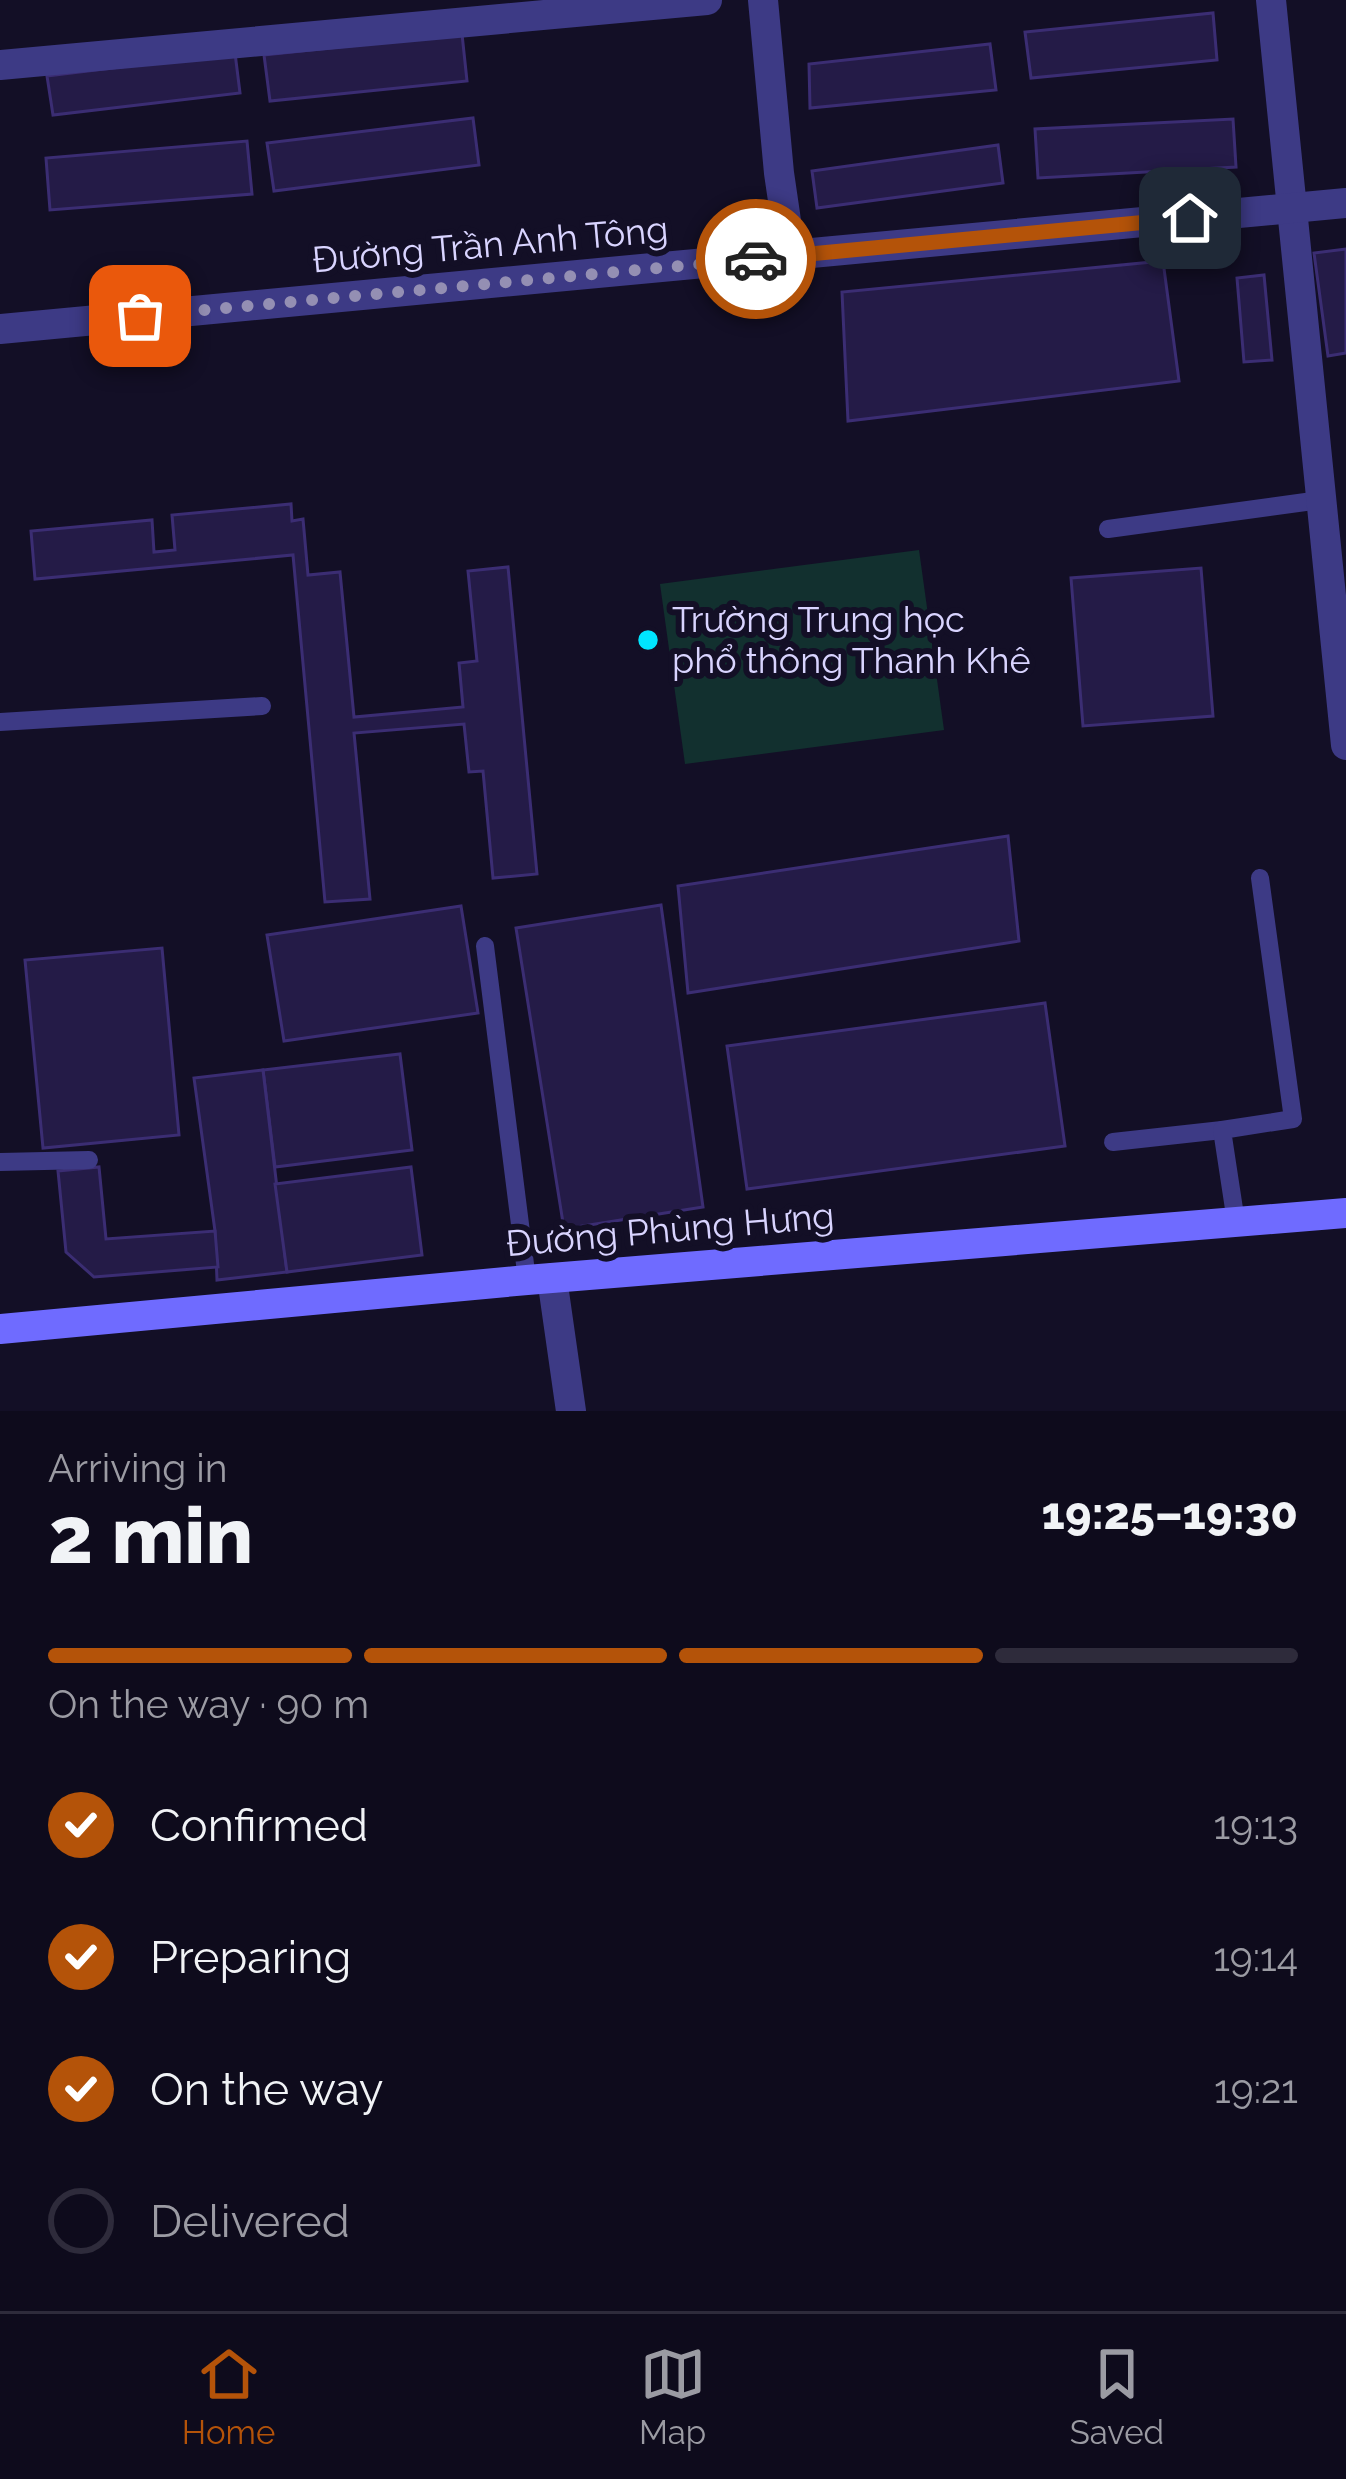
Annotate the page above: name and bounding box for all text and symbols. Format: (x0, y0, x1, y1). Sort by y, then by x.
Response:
pin (1139, 167, 1241, 269)
icon: home (1157, 185, 1223, 251)
courier (696, 199, 816, 319)
street label: Đường Trần Anh Tông (310, 208, 670, 280)
icon: car (723, 226, 789, 292)
pin (89, 265, 191, 367)
icon: bag (107, 283, 173, 349)
place label: Trường Trung học phổ thông Thanh Khê (672, 598, 1031, 681)
marker: Trường Trung học phổ thông Thanh Khê (635, 627, 661, 653)
street label: Đường Phùng Hưng (504, 1194, 836, 1264)
text: Arriving in (48, 1445, 228, 1491)
text: 19:25–19:30 (1042, 1487, 1298, 1540)
text: 2 min (48, 1490, 253, 1581)
text: On the way · 90 m (48, 1681, 369, 1727)
icon: check (48, 1792, 114, 1858)
text: Confirmed (150, 1799, 368, 1852)
text: 19:13 (1214, 1802, 1298, 1848)
icon: check (48, 1924, 114, 1990)
text: Preparing (150, 1931, 351, 1984)
text: 19:14 (1213, 1934, 1298, 1980)
icon: check (48, 2056, 114, 2122)
text: On the way (150, 2063, 384, 2116)
text: 19:21 (1214, 2066, 1298, 2112)
text: Delivered (150, 2195, 350, 2248)
tab: Home (182, 2341, 275, 2452)
tab: Map (639, 2341, 706, 2452)
tab: Saved (1070, 2341, 1164, 2452)

